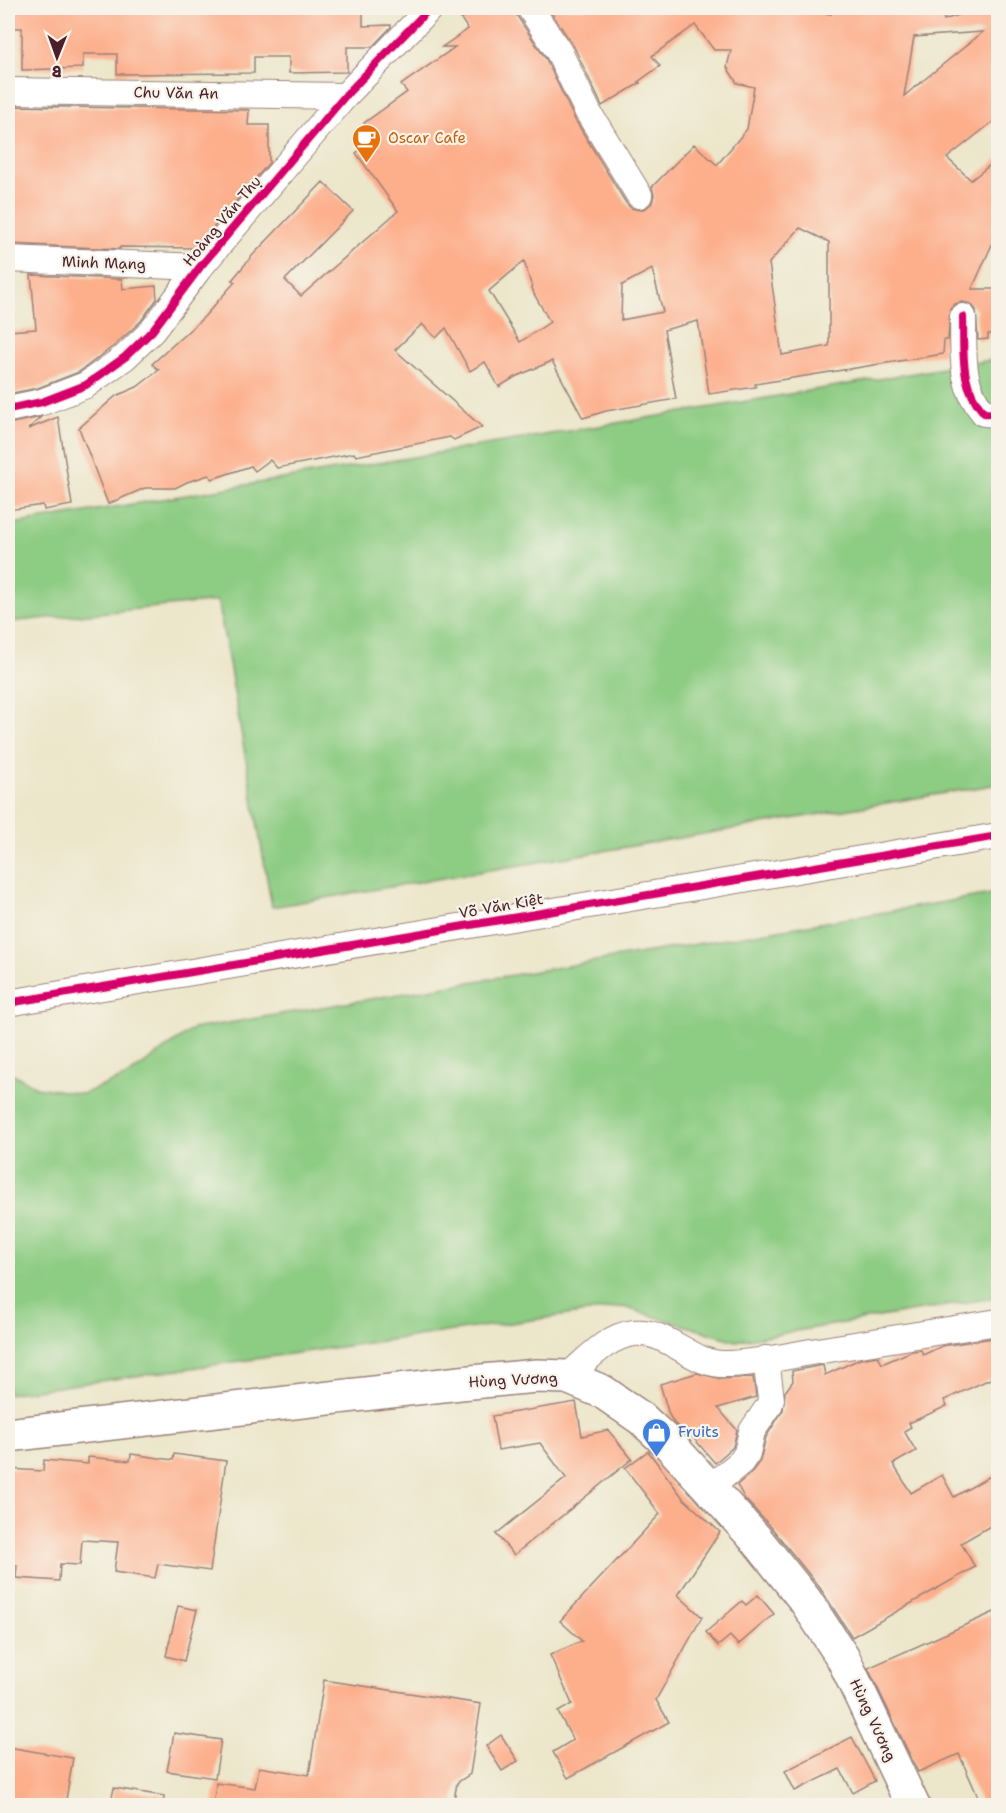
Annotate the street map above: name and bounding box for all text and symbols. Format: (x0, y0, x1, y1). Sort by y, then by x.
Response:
north arrow (27, 27, 87, 87)
text: B (52, 61, 62, 82)
street label: Chu Văn An (133, 82, 219, 104)
cafe icon: Oscar Cafe (351, 122, 383, 164)
place label: Oscar Cafe (388, 128, 466, 148)
street label: Hoàng Văn Thụ (178, 172, 266, 270)
street label: Minh Mạng (62, 252, 146, 274)
street label: Võ Văn Kiệt (457, 889, 545, 923)
street label: Hùng Vương (468, 1368, 558, 1392)
shop icon: Fruits (641, 1416, 673, 1458)
place label: Fruits (678, 1422, 719, 1442)
street label: Hùng Vương (845, 1675, 901, 1765)

